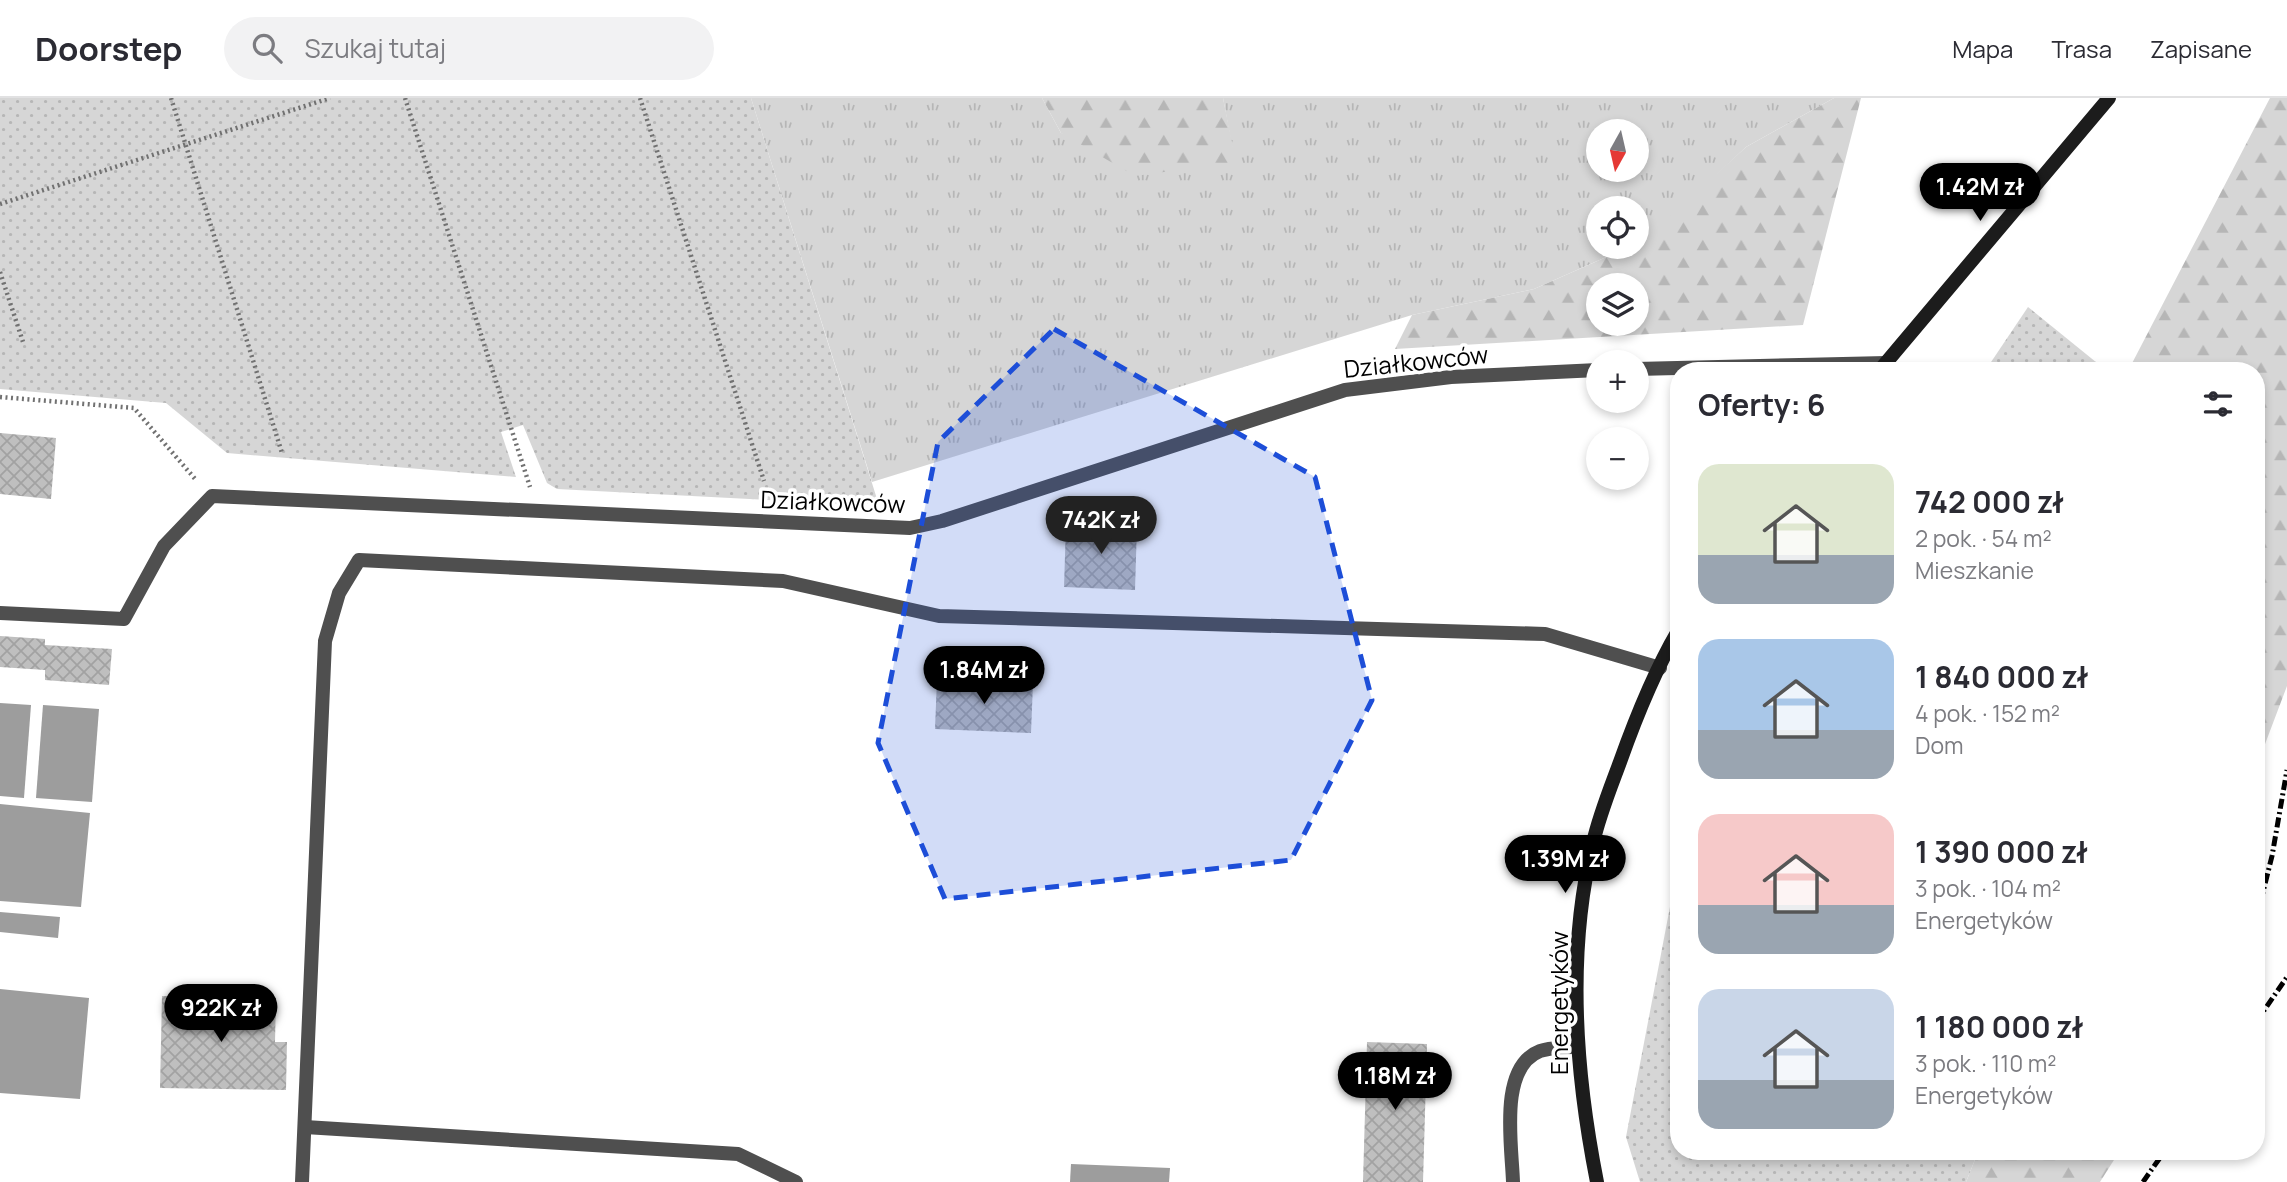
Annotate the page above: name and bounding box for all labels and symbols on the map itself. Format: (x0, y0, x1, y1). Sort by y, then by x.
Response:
north arrow (1586, 119, 1648, 182)
pin: 1.42M zł (1908, 164, 2052, 223)
street label: Działkowców (1342, 337, 1490, 385)
street label: Działkowców (760, 482, 906, 520)
pin: 742K zł (1036, 496, 1166, 556)
pin: 1.84M zł (912, 646, 1056, 706)
pin: 1.39M zł (1493, 836, 1637, 895)
street label: Energetyków (1542, 931, 1575, 1075)
pin: 922K zł (156, 984, 286, 1044)
pin: 1.18M zł (1323, 1052, 1467, 1112)

